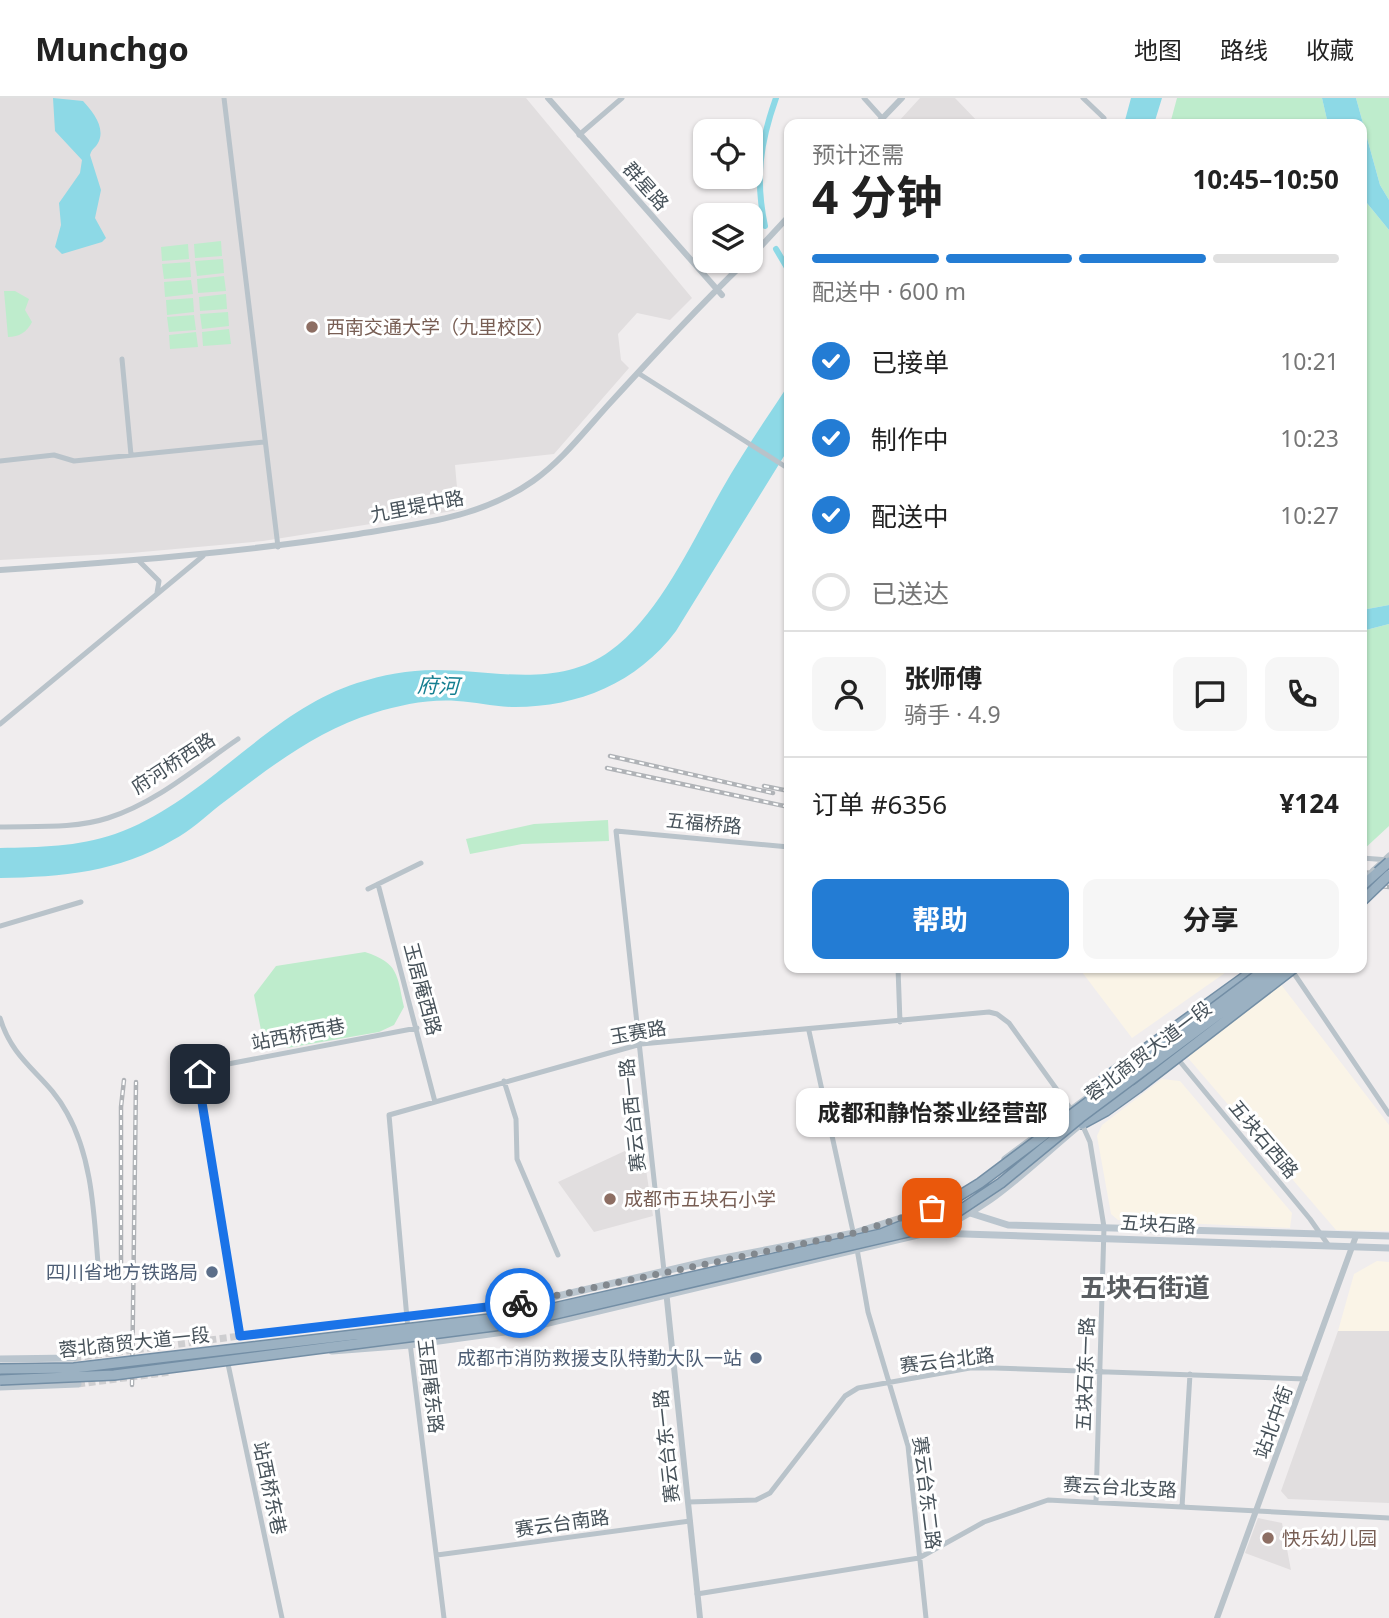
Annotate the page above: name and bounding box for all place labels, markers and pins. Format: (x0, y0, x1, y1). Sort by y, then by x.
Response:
place label: 西南交通大学（九里校区） (326, 314, 554, 340)
marker: 西南交通大学（九里校区） (304, 319, 320, 335)
pin (170, 1044, 230, 1104)
callout: 成都和静怡茶业经营部 (796, 1089, 1068, 1138)
pin (902, 1178, 962, 1238)
place label: 成都市五块石小学 (624, 1186, 776, 1212)
marker: 成都市五块石小学 (602, 1191, 618, 1207)
place label: 四川省地方铁路局 (46, 1259, 198, 1285)
marker: 四川省地方铁路局 (204, 1264, 220, 1280)
place label: 成都市消防救援支队特勤大队一站 (457, 1345, 742, 1371)
marker: 成都市消防救援支队特勤大队一站 (748, 1350, 764, 1366)
place label: 快乐幼儿园 (1282, 1525, 1377, 1551)
marker: 快乐幼儿园 (1260, 1530, 1276, 1546)

